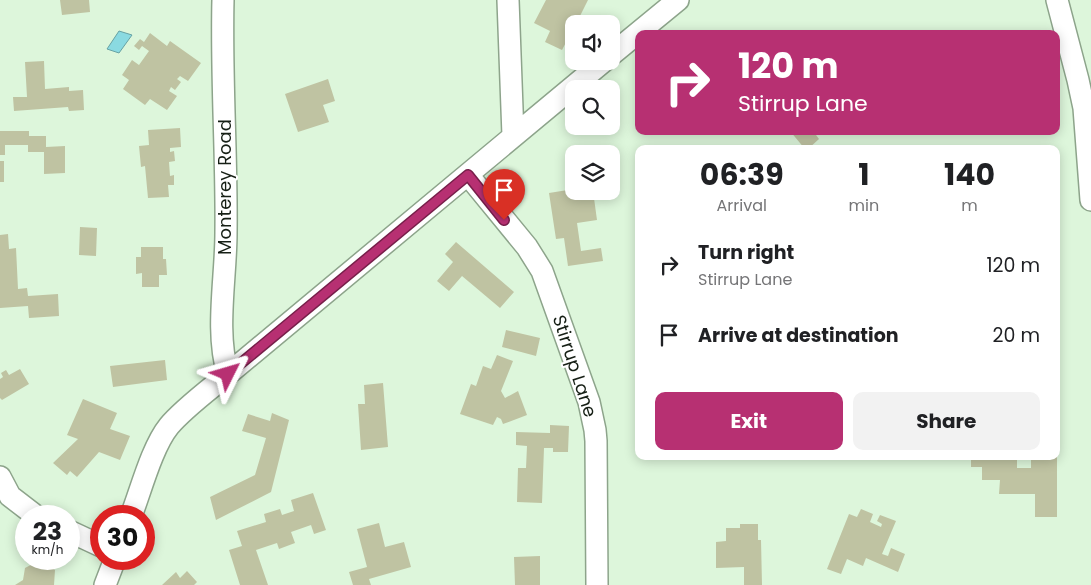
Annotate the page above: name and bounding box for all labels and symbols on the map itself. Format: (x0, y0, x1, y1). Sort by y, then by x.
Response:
street label: Monterey Road (212, 119, 237, 255)
pin (483, 169, 525, 220)
street label: Stirrup Lane (547, 312, 603, 420)
position arrow (201, 347, 253, 399)
speed limit sign: 30 (90, 505, 155, 570)

